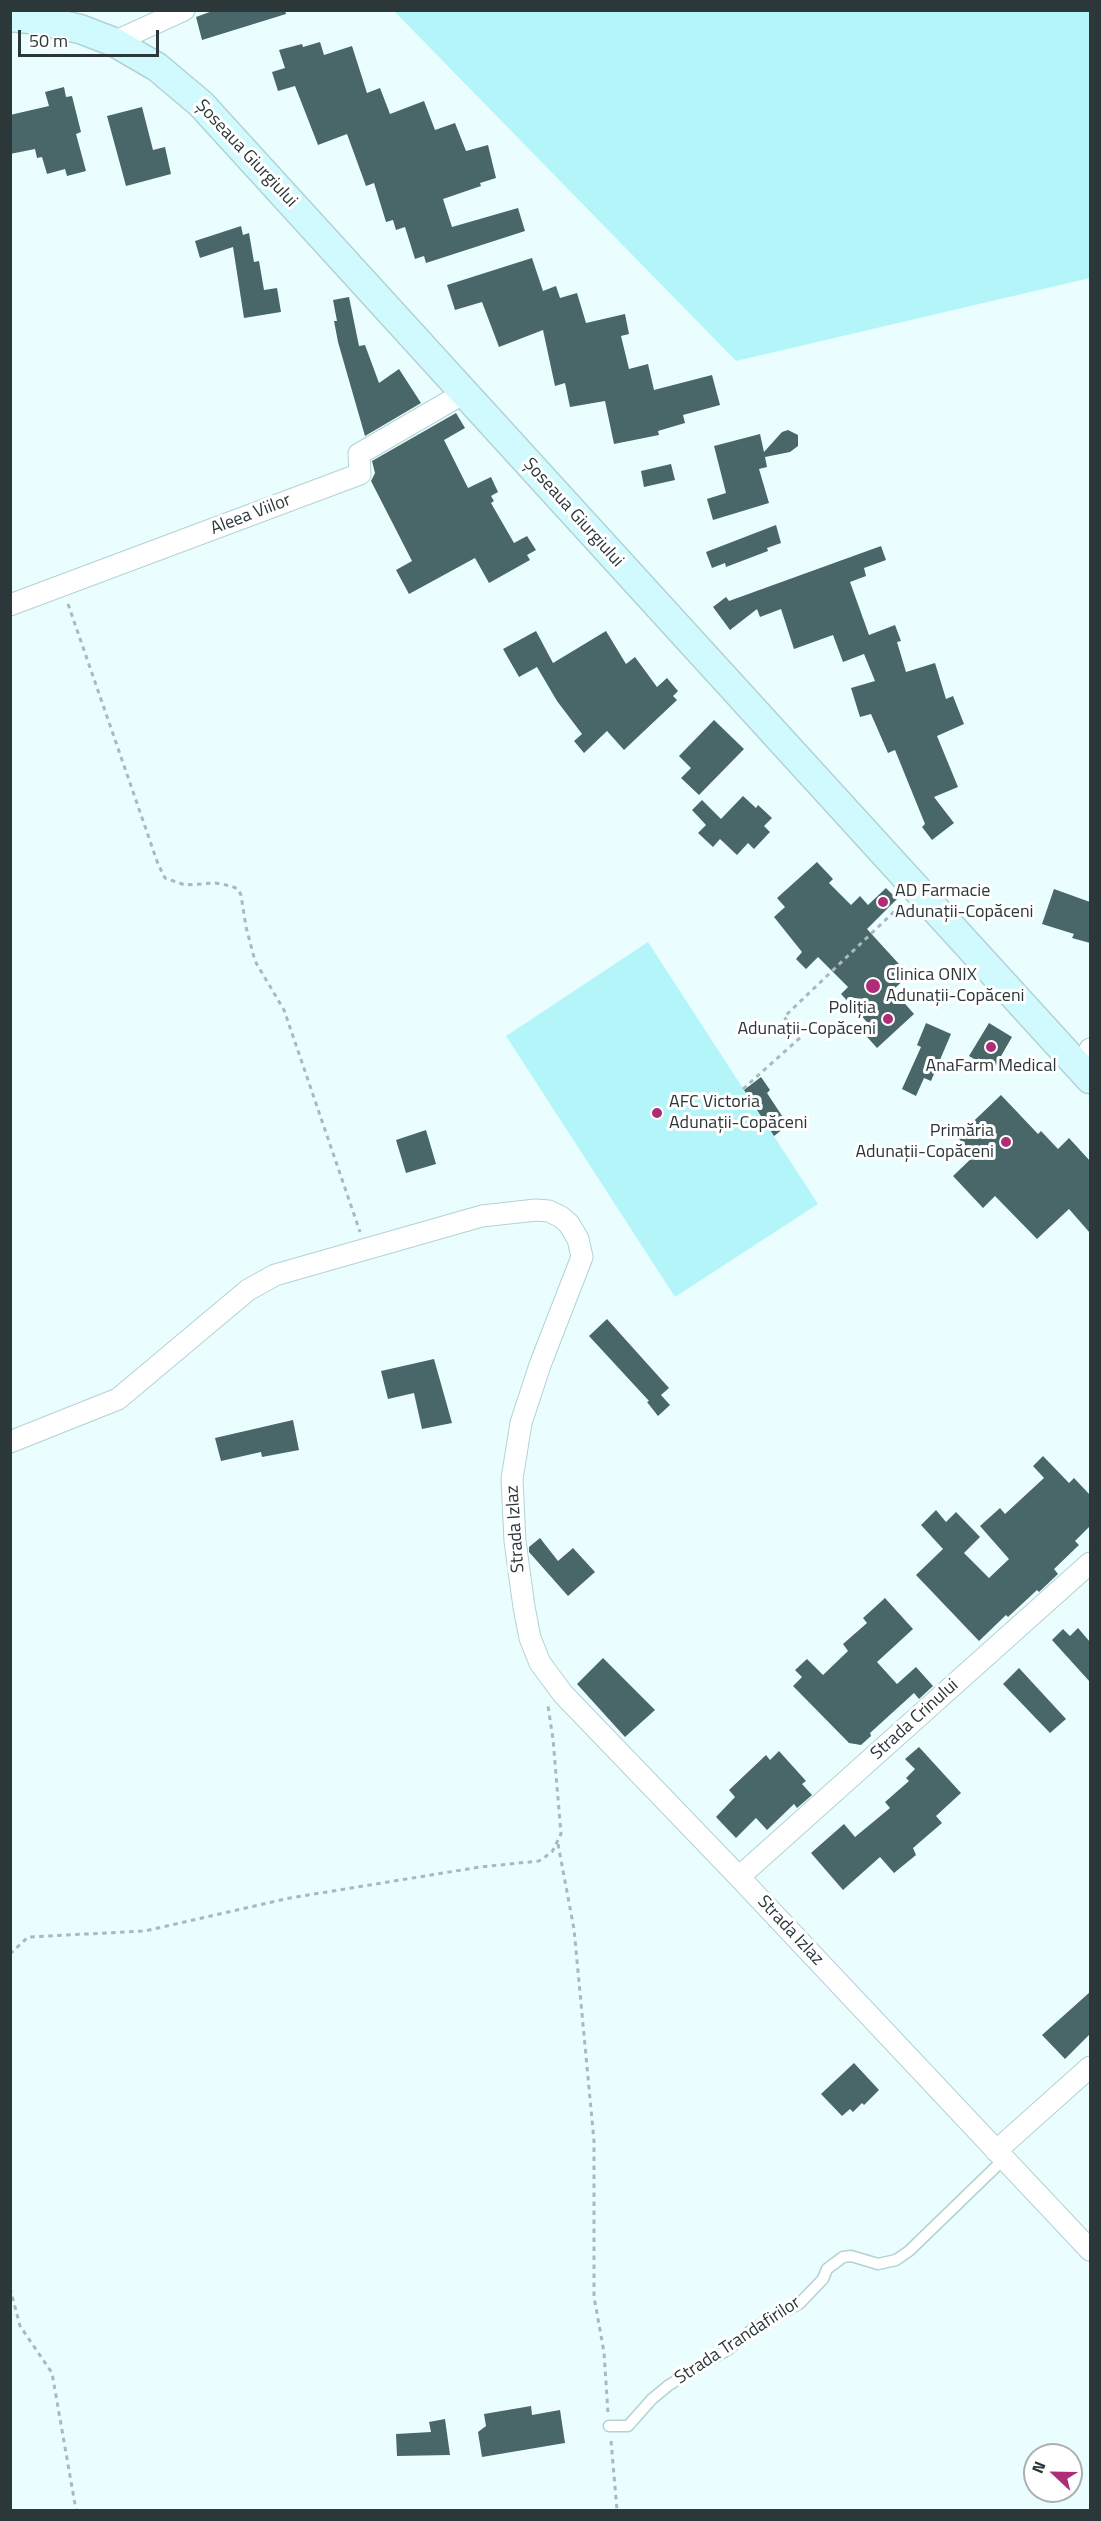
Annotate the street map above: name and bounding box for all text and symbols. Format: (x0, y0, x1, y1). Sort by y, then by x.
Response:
scale bar (21, 18, 162, 56)
text: 50 m (29, 27, 68, 54)
street label: Șoseaua Giurgiului (191, 96, 301, 212)
street label: Șoseaua Giurgiului (518, 454, 628, 572)
street label: Aleea Viilor (208, 490, 294, 540)
place label: AD Farmacie Adunații-Copăceni (895, 881, 1034, 924)
marker: AD Farmacie Adunații-Copăceni (876, 895, 890, 909)
place label: Clinica ONIX Adunații-Copăceni (886, 965, 1025, 1008)
marker: Clinica ONIX Adunații-Copăceni (864, 977, 882, 995)
place label: Poliția Adunații-Copăceni (737, 998, 876, 1040)
marker: Poliția Adunații-Copăceni (881, 1012, 895, 1026)
marker: AnaFarm Medical (984, 1040, 998, 1054)
place label: AnaFarm Medical (925, 1056, 1057, 1078)
place label: AFC Victoria Adunații-Copăceni (669, 1092, 808, 1134)
marker: AFC Victoria Adunații-Copăceni (650, 1106, 664, 1120)
place label: Primăria Adunații-Copăceni (855, 1121, 994, 1164)
marker: Primăria Adunații-Copăceni (999, 1135, 1013, 1149)
street label: Strada Izlaz (502, 1485, 530, 1573)
street label: Strada Crinului (867, 1675, 963, 1765)
street label: Strada Izlaz (752, 1892, 828, 1970)
street label: Strada Trandafirilor (671, 2292, 805, 2390)
north arrow (1023, 2443, 1083, 2503)
text: N (1025, 2457, 1051, 2477)

